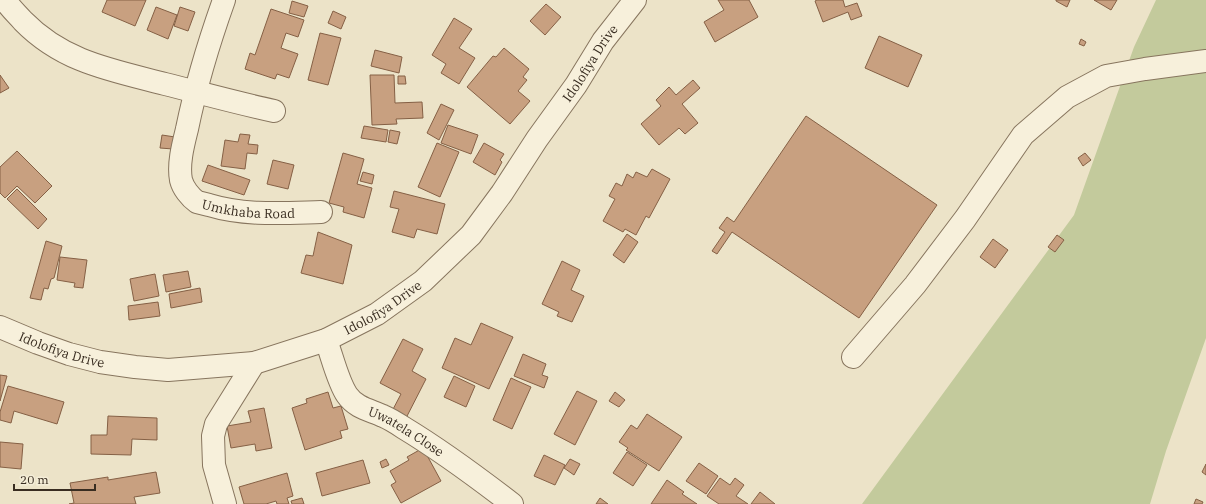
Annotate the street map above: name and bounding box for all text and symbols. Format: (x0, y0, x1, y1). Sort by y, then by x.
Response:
street label: Idolofiya Drive (558, 21, 621, 105)
street label: Umkhaba Road (200, 195, 295, 222)
street label: Idolofiya Drive (341, 276, 425, 338)
street label: Idolofiya Drive (17, 328, 106, 371)
street label: Uwatela Close (366, 402, 447, 460)
scale bar (14, 466, 95, 492)
text: 20 m (20, 472, 49, 487)

